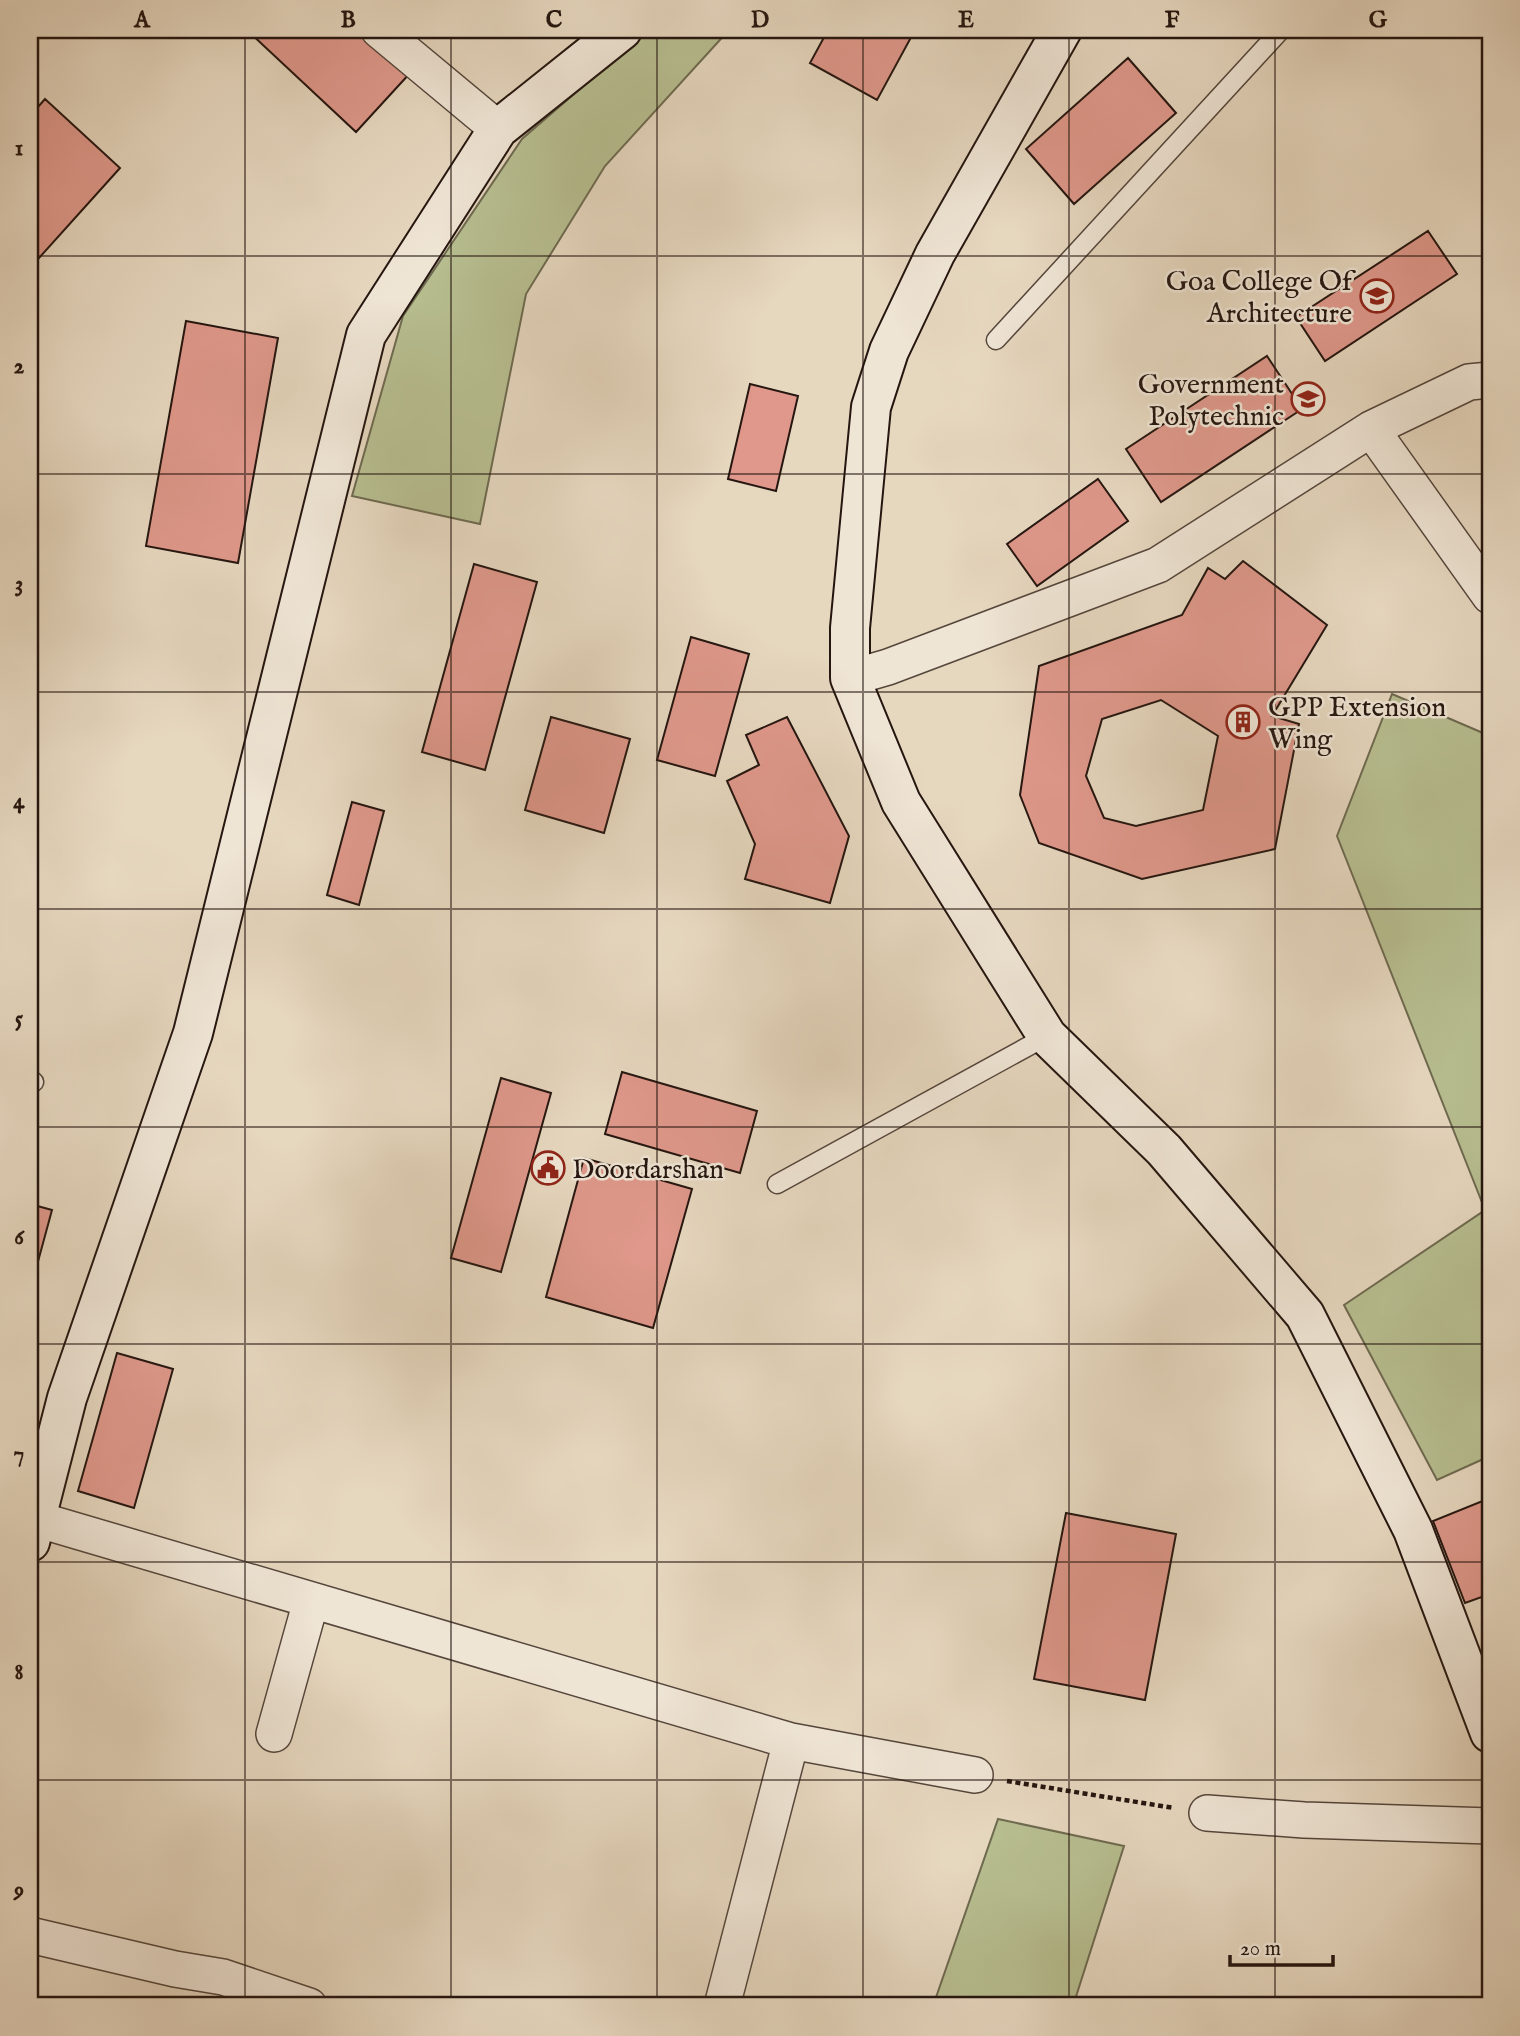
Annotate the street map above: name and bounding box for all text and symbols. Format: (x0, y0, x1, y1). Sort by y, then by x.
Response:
text: A (133, 6, 151, 35)
text: B (340, 6, 356, 35)
text: C (546, 6, 563, 35)
text: D (751, 6, 769, 35)
text: E (958, 6, 974, 35)
text: F (1165, 6, 1180, 35)
text: G (1369, 6, 1388, 35)
text: 1 (15, 134, 23, 163)
place label: Goa College Of Architecture (1166, 265, 1357, 332)
school or university icon: Goa College Of Architecture (1358, 277, 1396, 315)
text: 2 (14, 352, 25, 381)
place label: Government Polytechnic (1138, 368, 1284, 435)
school or university icon: Government Polytechnic (1289, 380, 1327, 418)
text: 3 (15, 570, 23, 599)
place label: GPP Extension Wing (1268, 691, 1446, 758)
building icon: GPP Extension Wing (1224, 703, 1262, 741)
text: 4 (13, 787, 25, 816)
text: 5 (15, 1005, 24, 1034)
public building icon: Doordarshan (529, 1149, 567, 1187)
place label: Doordarshan (572, 1153, 724, 1188)
text: 6 (14, 1223, 25, 1252)
text: 7 (14, 1440, 24, 1469)
text: 8 (14, 1658, 24, 1687)
text: 9 (13, 1876, 24, 1905)
scale bar (1230, 1924, 1333, 1968)
text: 20 m (1240, 1936, 1281, 1963)

